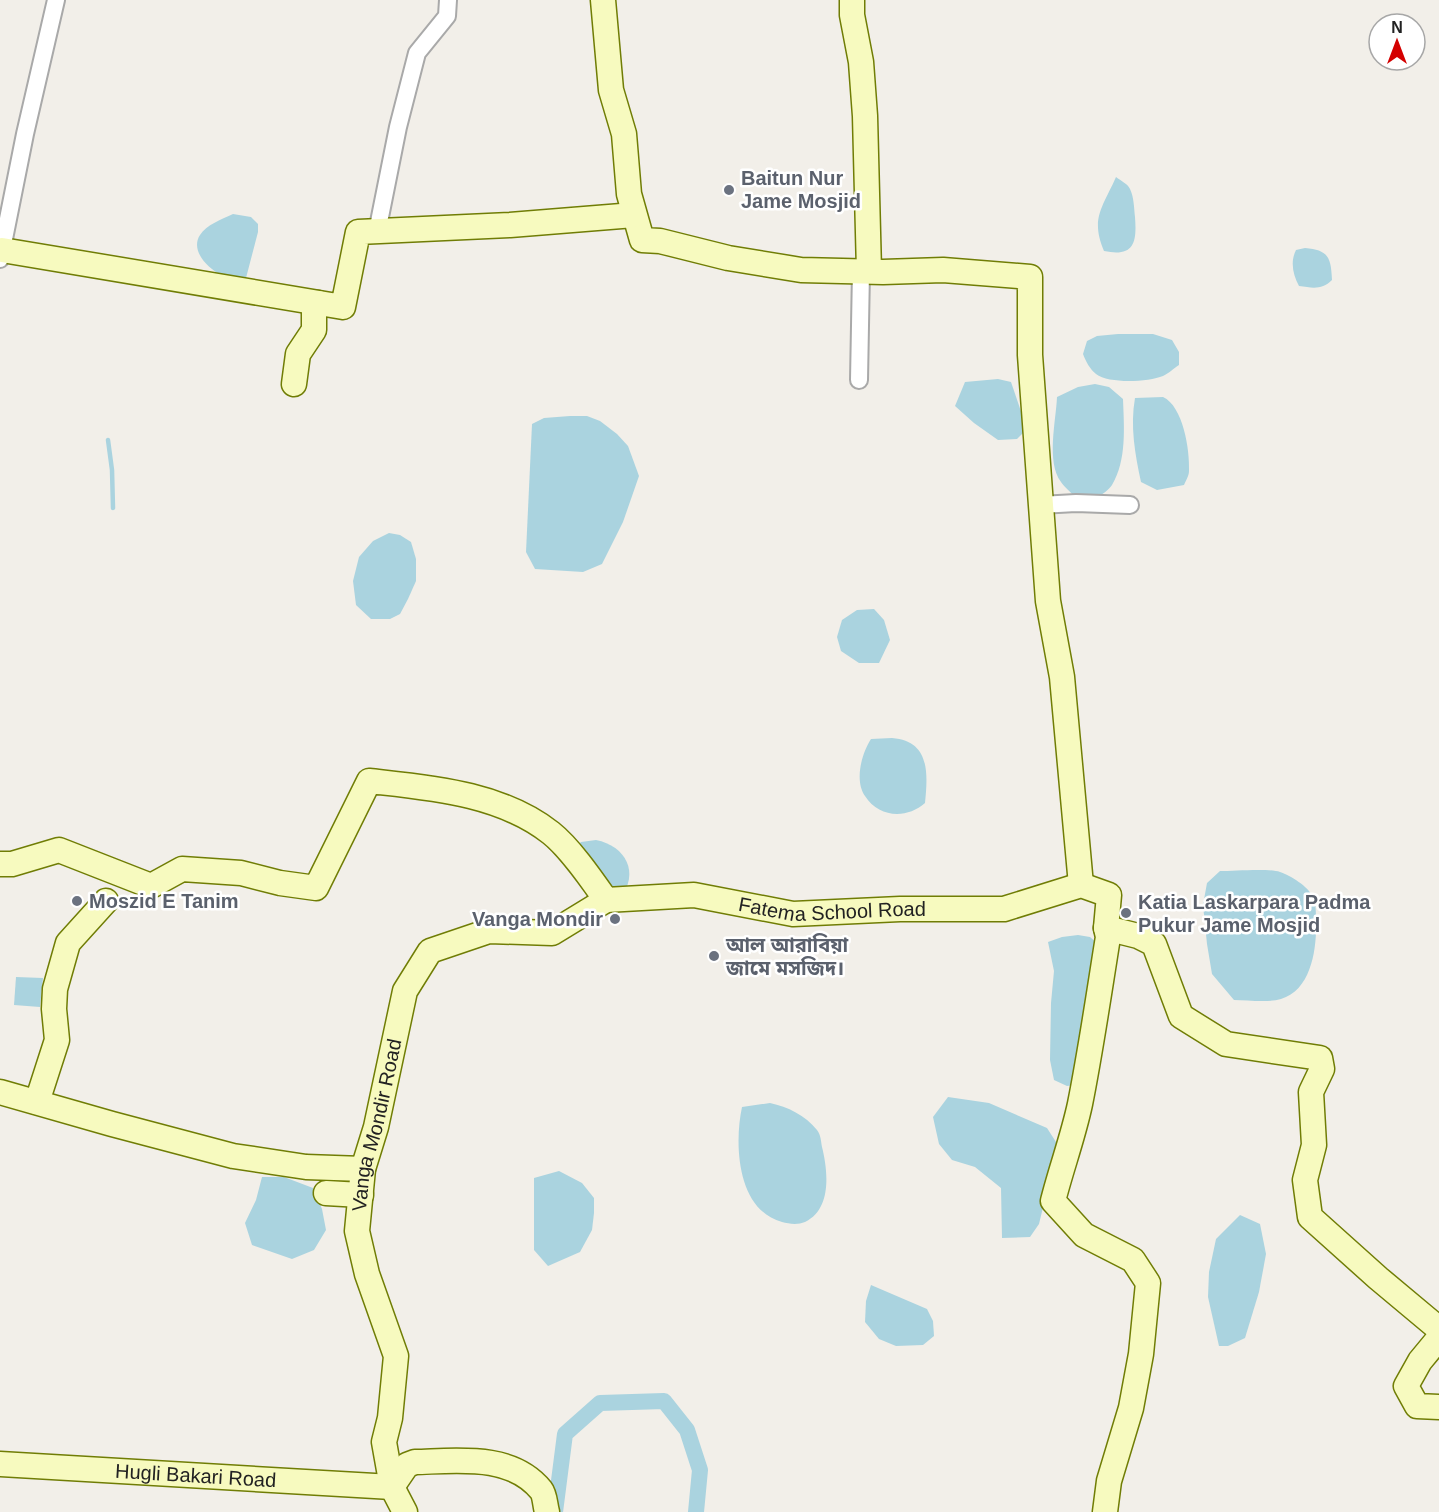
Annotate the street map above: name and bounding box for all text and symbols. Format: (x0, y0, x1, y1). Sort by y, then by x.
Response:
north arrow (1367, 12, 1427, 72)
text: N (1391, 19, 1403, 36)
place label: Baitun Nur Jame Mosjid (741, 167, 861, 212)
marker: Baitun Nur Jame Mosjid (722, 183, 736, 197)
place label: Moszid E Tanim (89, 890, 239, 912)
place label: Katia Laskarpara Padma Pukur Jame Mosjid (1138, 891, 1371, 936)
street label: Fatema School Road (737, 893, 926, 925)
marker: Moszid E Tanim (70, 894, 84, 908)
marker: Katia Laskarpara Padma Pukur Jame Mosjid (1119, 906, 1133, 920)
place label: Vanga Mondir (472, 908, 603, 930)
marker: Vanga Mondir (608, 912, 622, 926)
place label: আল আরাবিয়া জামে মসজিদ। (725, 933, 849, 979)
marker: আল আরাবিয়া জামে মসজিদ। (707, 949, 721, 963)
street label: Vanga Mondir Road (348, 1037, 406, 1212)
street label: Hugli Bakari Road (115, 1460, 277, 1491)

